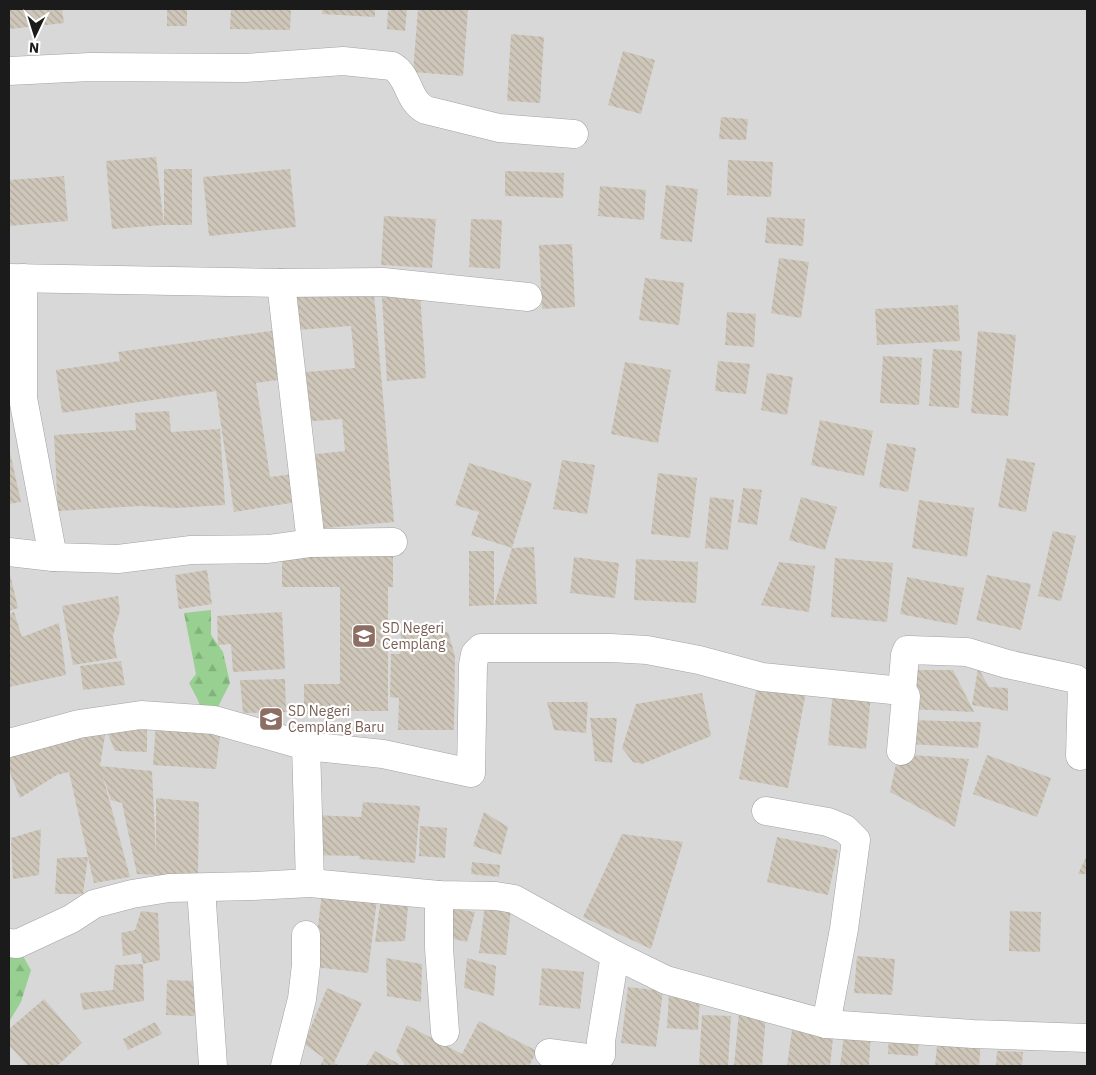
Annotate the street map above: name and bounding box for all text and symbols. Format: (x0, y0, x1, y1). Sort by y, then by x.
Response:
north arrow (10, 10, 60, 60)
text: N (28, 39, 40, 57)
place label: SD Negeri Cemplang (382, 619, 446, 653)
school or university icon: SD Negeri Cemplang (351, 623, 377, 649)
place label: SD Negeri Cemplang Baru (288, 702, 384, 736)
school or university icon: SD Negeri Cemplang Baru (258, 706, 284, 732)

